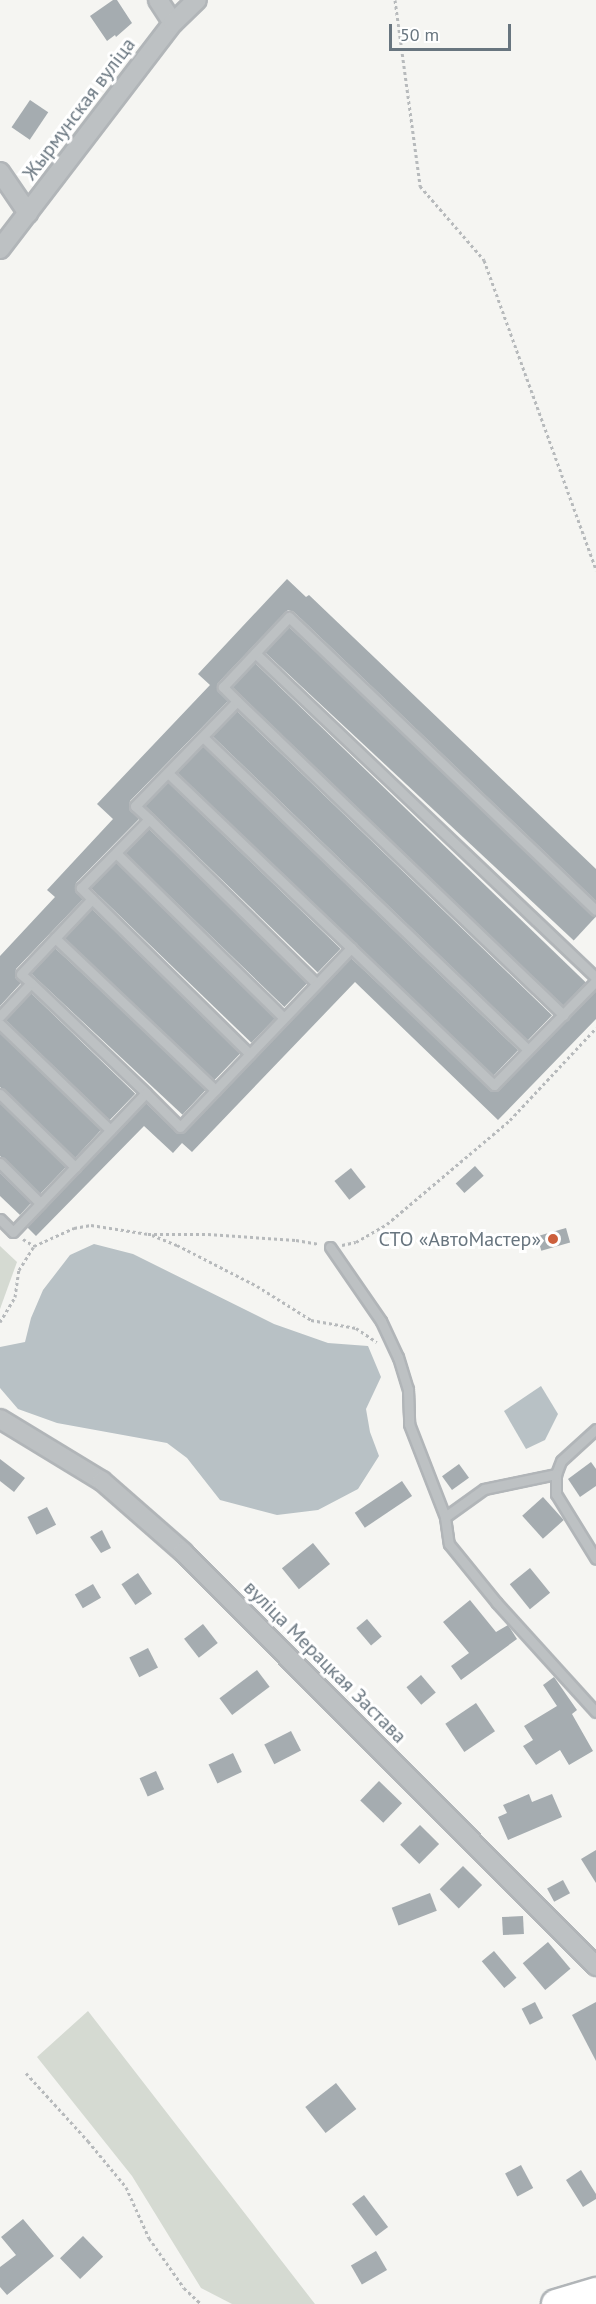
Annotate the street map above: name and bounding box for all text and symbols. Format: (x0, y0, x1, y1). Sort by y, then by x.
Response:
scale bar (392, 12, 514, 50)
text: 50 m (400, 23, 439, 46)
street label: Жырмунская вуліца (18, 33, 140, 185)
place label: СТО «АвтоМастер» (378, 1227, 541, 1251)
marker: СТО «АвтоМастер» (546, 1232, 560, 1246)
street label: вуліца Мерацкая Застава (239, 1576, 411, 1748)

